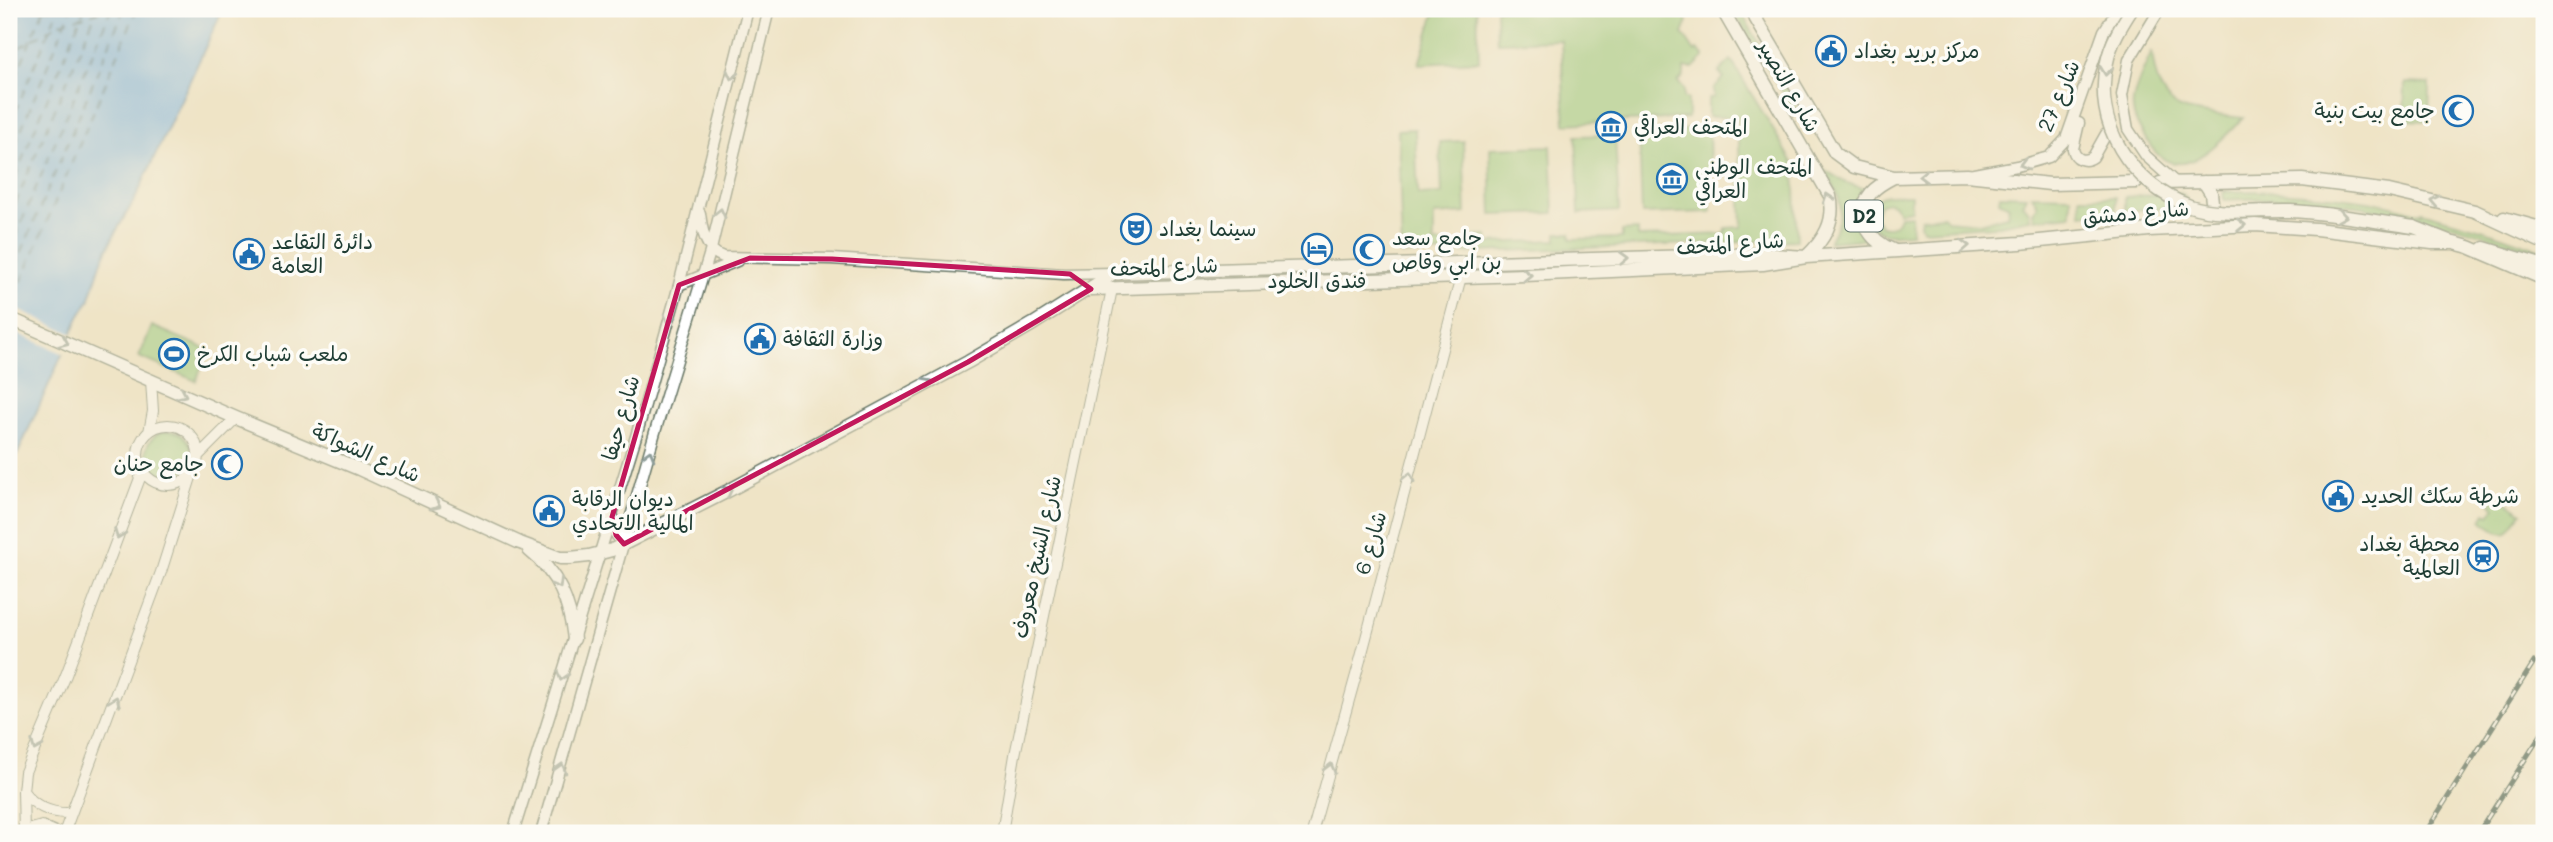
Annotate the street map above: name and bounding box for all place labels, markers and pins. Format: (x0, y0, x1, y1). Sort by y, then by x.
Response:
public building icon: مركز بريد بغداد (1814, 34, 1848, 68)
place label: مركز بريد بغداد (1854, 36, 1980, 64)
mosque icon: جامع بيت بنية (2441, 94, 2475, 128)
place label: جامع بيت بنية (2315, 96, 2435, 126)
museum icon: المتحف العراقي (1594, 110, 1628, 144)
place label: المتحف العراقي (1634, 112, 1748, 142)
place label: المتحف الوطني العراقي (1695, 152, 1812, 206)
museum icon: المتحف الوطني العراقي (1655, 162, 1689, 196)
theatre icon: سينما بغداد (1119, 212, 1153, 246)
place label: سينما بغداد (1159, 214, 1257, 242)
place label: جامع سعد بن ابي وقاص (1392, 223, 1502, 281)
place label: دائرة التقاعد العامة (272, 227, 373, 278)
hotel icon: فندق الخلود (1300, 232, 1334, 266)
mosque icon: جامع سعد بن ابي وقاص (1352, 233, 1386, 267)
public building icon: دائرة التقاعد العامة (232, 237, 266, 271)
place label: فندق الخلود (1268, 266, 1366, 294)
public building icon: وزارة الثقافة (743, 322, 777, 356)
place label: وزارة الثقافة (783, 324, 883, 351)
sports icon: ملعب شباب الكرخ (157, 337, 191, 371)
place label: ملعب شباب الكرخ (197, 339, 348, 368)
mosque icon: جامع حنان (210, 447, 244, 481)
place label: جامع حنان (113, 449, 204, 479)
public building icon: شرطة سكك الحديد (2321, 479, 2355, 513)
place label: شرطة سكك الحديد (2361, 481, 2519, 508)
place label: ديوان الرقابة المالية الاتحادي (572, 484, 694, 538)
public building icon: ديوان الرقابة المالية الاتحادي (532, 494, 566, 528)
place label: محطة بغداد العالمية (2359, 529, 2460, 580)
station icon: محطة بغداد العالمية (2466, 539, 2500, 573)

